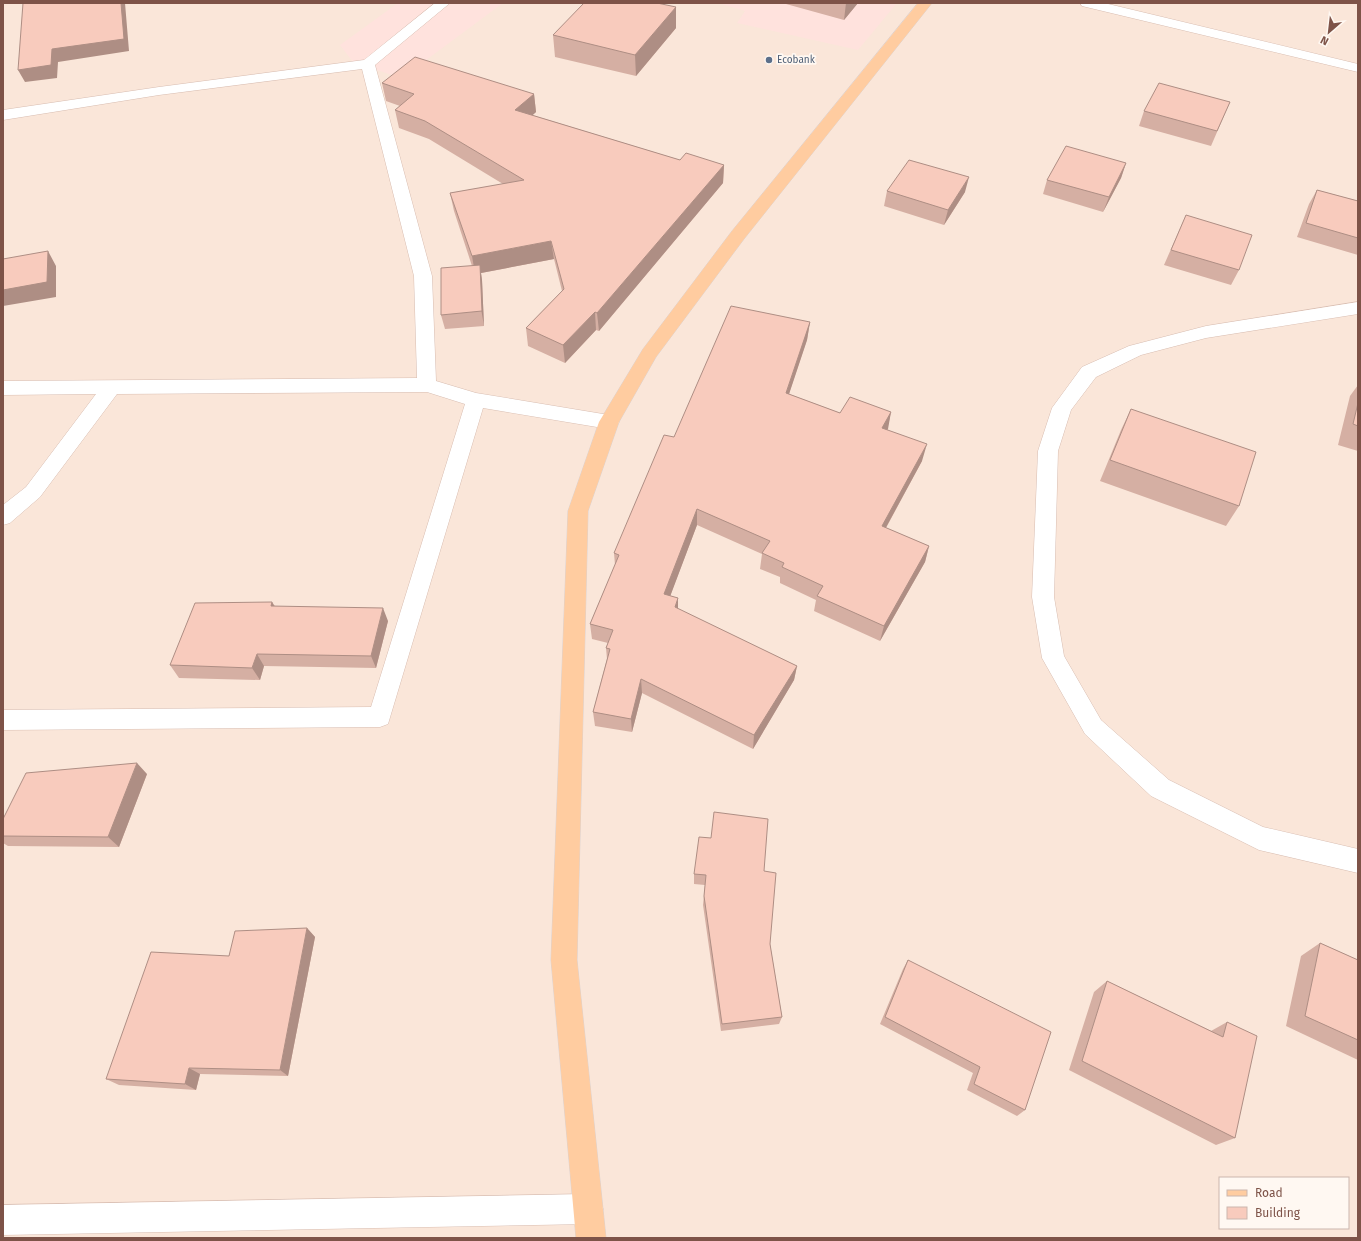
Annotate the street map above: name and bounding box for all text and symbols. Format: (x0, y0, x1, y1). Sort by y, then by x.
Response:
north arrow (1309, 12, 1349, 52)
text: N (1318, 33, 1331, 48)
place label: Ecobank (777, 54, 816, 66)
marker: Ecobank (764, 55, 774, 65)
legend (1219, 1177, 1349, 1229)
text: Road (1255, 1186, 1283, 1200)
text: Building (1255, 1206, 1301, 1220)

